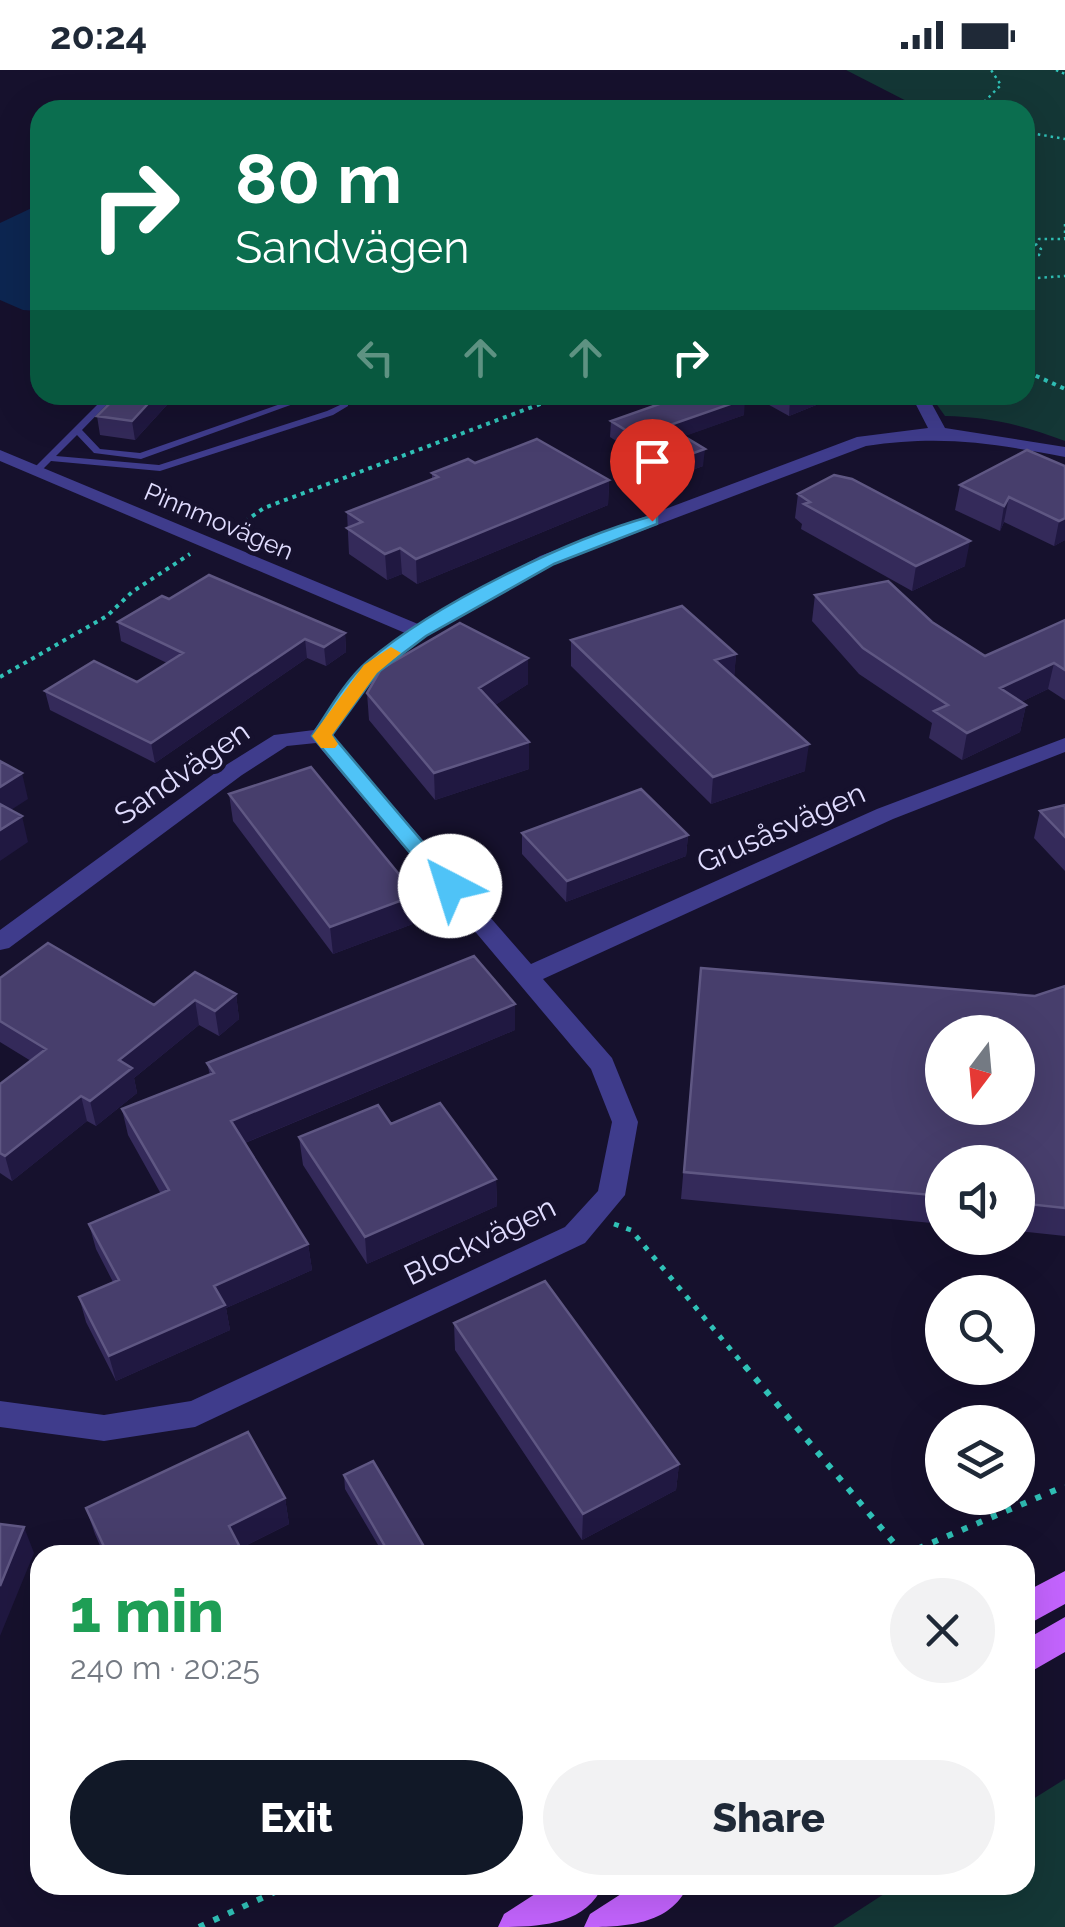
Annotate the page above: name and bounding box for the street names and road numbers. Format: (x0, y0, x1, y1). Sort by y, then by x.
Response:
street label: Pinnmovägen (140, 476, 298, 566)
street label: Sandvägen (108, 713, 256, 832)
street label: Grusåsvägen (691, 775, 870, 880)
street label: Blockvägen (398, 1189, 561, 1292)

